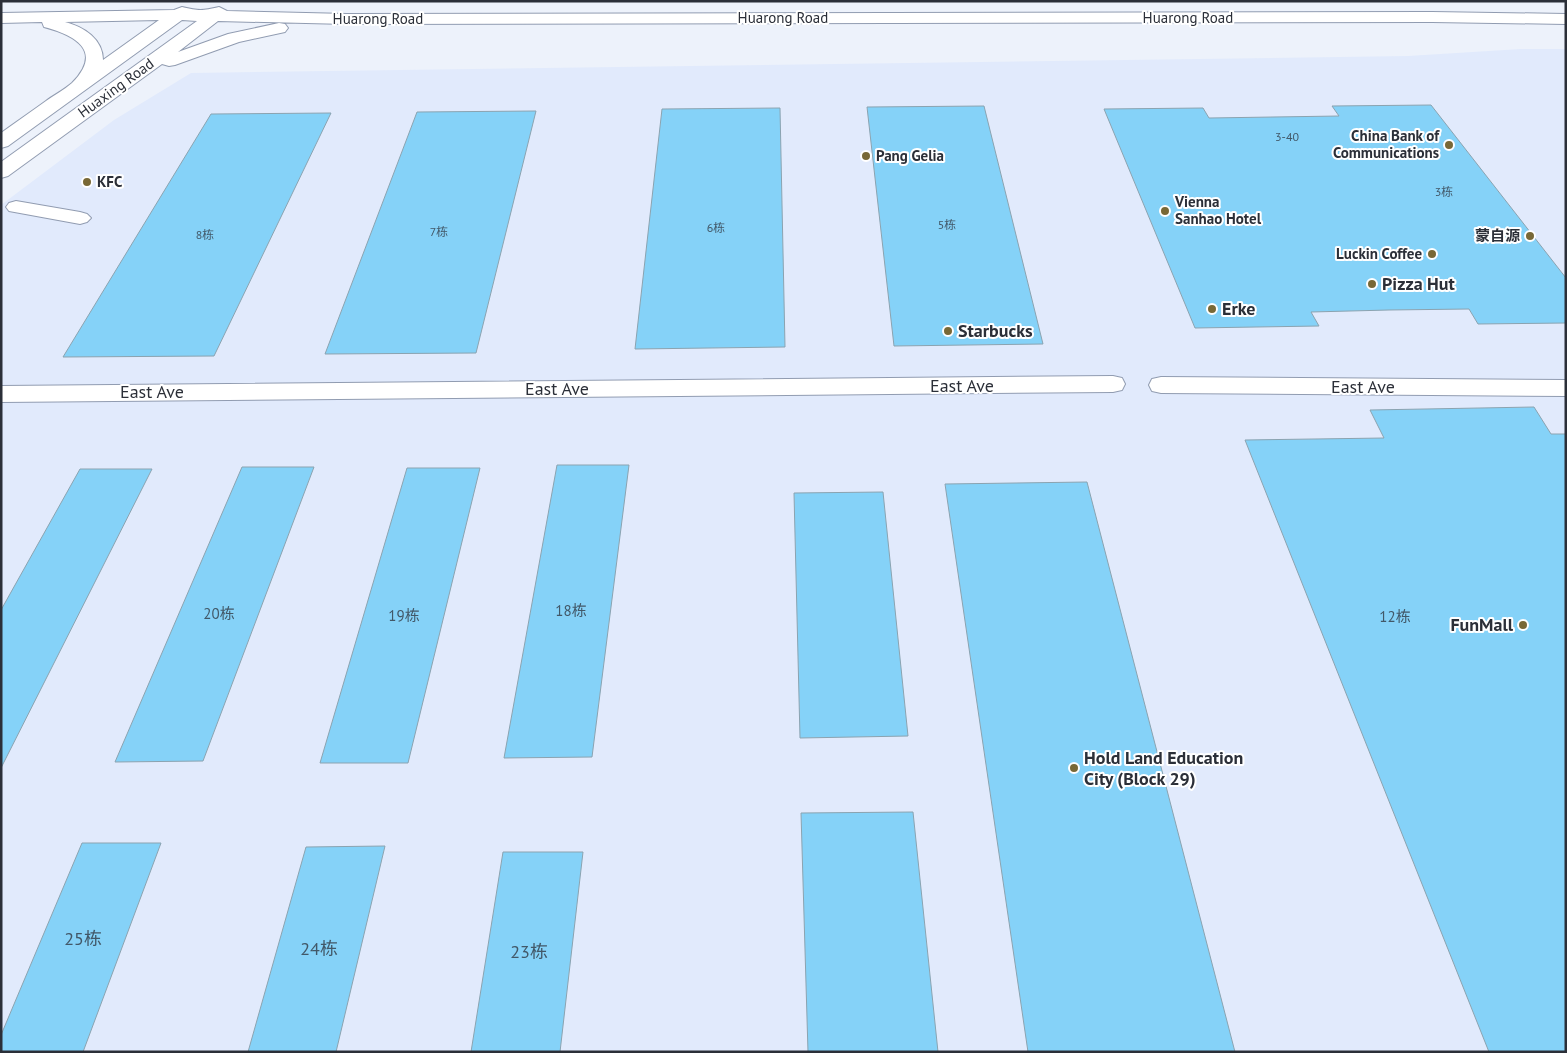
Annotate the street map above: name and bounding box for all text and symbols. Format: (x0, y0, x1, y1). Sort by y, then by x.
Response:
street label: Huarong Road (738, 8, 828, 27)
street label: Huarong Road (1143, 8, 1233, 27)
street label: Huarong Road (333, 9, 423, 28)
street label: Huaxing Road (74, 54, 157, 122)
place label: China Bank of Communications (1333, 126, 1440, 162)
house number: 3-40 (1275, 129, 1299, 144)
marker: China Bank of Communications (1443, 139, 1455, 151)
place label: Pang Gelia (876, 146, 944, 165)
marker: Pang Gelia (860, 150, 872, 162)
place label: KFC (97, 172, 123, 191)
marker: KFC (81, 176, 93, 188)
house number: 3栋 (1435, 184, 1453, 199)
place label: Vienna Sanhao Hotel (1174, 192, 1262, 228)
marker: Vienna Sanhao Hotel (1159, 205, 1171, 217)
house number: 5栋 (938, 217, 956, 232)
house number: 6栋 (707, 220, 725, 235)
house number: 7栋 (430, 224, 448, 239)
place label: 蒙自源 (1475, 226, 1520, 245)
house number: 8栋 (196, 227, 214, 242)
marker: 蒙自源 (1524, 230, 1536, 242)
place label: Luckin Coffee (1336, 244, 1422, 263)
marker: Luckin Coffee (1426, 248, 1438, 260)
place label: Pizza Hut (1382, 272, 1456, 295)
marker: Pizza Hut (1366, 278, 1378, 290)
place label: Erke (1222, 297, 1255, 320)
marker: Erke (1206, 303, 1218, 315)
place label: Starbucks (958, 319, 1033, 342)
marker: Starbucks (942, 325, 954, 337)
street label: East Ave (930, 374, 994, 397)
street label: East Ave (1331, 375, 1395, 398)
street label: East Ave (525, 377, 589, 400)
street label: East Ave (120, 380, 184, 403)
house number: 18栋 (555, 601, 587, 620)
house number: 20栋 (203, 604, 235, 623)
house number: 19栋 (388, 606, 420, 625)
house number: 12栋 (1379, 607, 1411, 626)
place label: FunMall (1450, 613, 1514, 636)
marker: FunMall (1517, 619, 1529, 631)
place label: Hold Land Education City (Block 29) (1084, 746, 1243, 790)
marker: Hold Land Education City (Block 29) (1068, 762, 1080, 774)
house number: 25栋 (64, 927, 102, 950)
house number: 24栋 (300, 937, 338, 960)
house number: 23栋 (510, 940, 548, 963)

